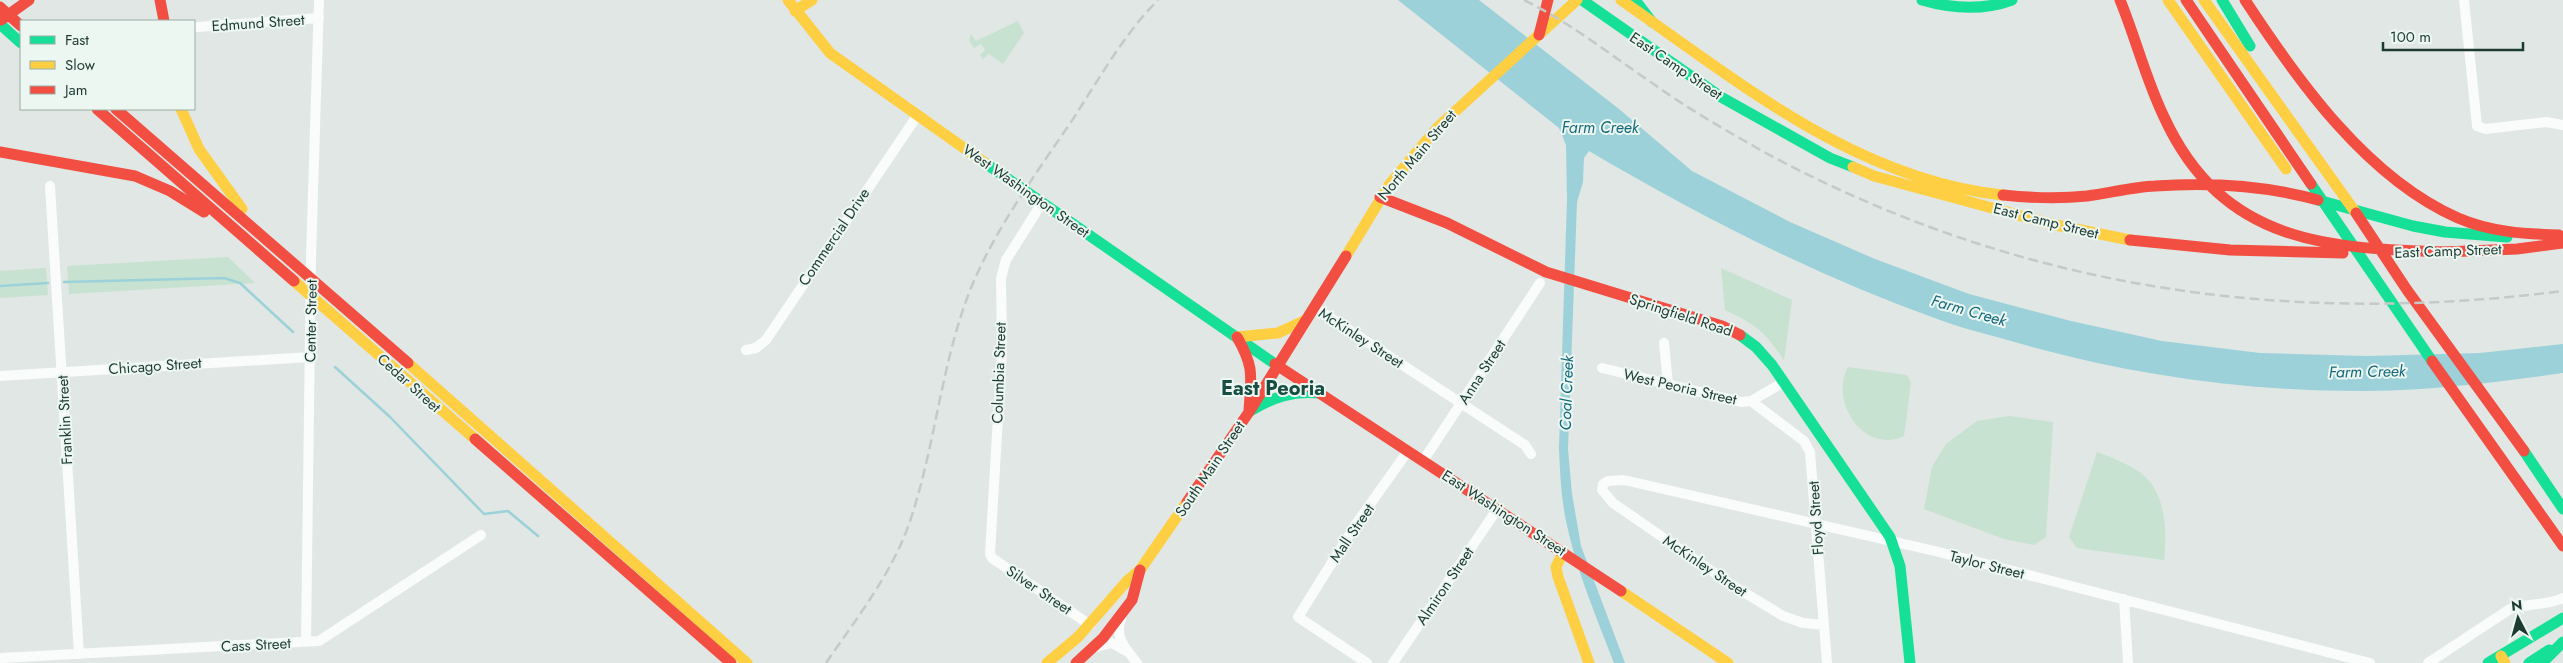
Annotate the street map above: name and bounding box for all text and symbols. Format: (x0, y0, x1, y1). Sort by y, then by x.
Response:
street label: Edmund Street (211, 9, 306, 37)
legend (20, 20, 195, 110)
scale bar (2383, 20, 2523, 52)
text: 100 m (2390, 26, 2431, 48)
street label: East Camp Street (1625, 27, 1727, 105)
text: Fast (65, 29, 89, 51)
text: Slow (65, 54, 96, 76)
text: Jam (63, 79, 88, 101)
street label: North Main Street (1372, 105, 1462, 205)
water label: Farm Creek (1562, 116, 1640, 139)
street label: West Washington Street (958, 139, 1094, 243)
street label: Commercial Drive (793, 183, 875, 290)
street label: East Camp Street (1991, 197, 2101, 245)
street label: East Camp Street (2394, 238, 2503, 264)
street label: Center Street (299, 279, 323, 363)
street label: Springfield Road (1627, 288, 1735, 342)
water label: Farm Creek (1929, 289, 2010, 332)
street label: McKinley Street (1314, 302, 1408, 374)
street label: Columbia Street (986, 322, 1012, 424)
street label: Anna Street (1453, 335, 1511, 409)
street label: Cedar Street (372, 348, 446, 418)
street label: Chicago Street (108, 352, 203, 380)
water label: Coal Creek (1554, 354, 1579, 431)
water label: Farm Creek (2328, 359, 2407, 384)
street label: West Peoria Street (1621, 363, 1739, 411)
street label: Franklin Street (52, 374, 78, 465)
district label: East Peoria (1221, 374, 1325, 403)
street label: South Main Street (1170, 416, 1251, 521)
street label: East Washington Street (1437, 464, 1571, 562)
street label: Floyd Street (1802, 480, 1830, 556)
street label: Mall Street (1324, 499, 1380, 567)
street label: McKinley Street (1658, 530, 1752, 603)
street label: Almiron Street (1411, 542, 1480, 630)
street label: Taylor Street (1947, 545, 2027, 585)
street label: Silver Street (1002, 560, 1077, 620)
north arrow (2493, 593, 2543, 643)
text: N (2510, 595, 2523, 616)
street label: Cass Street (221, 632, 292, 658)

